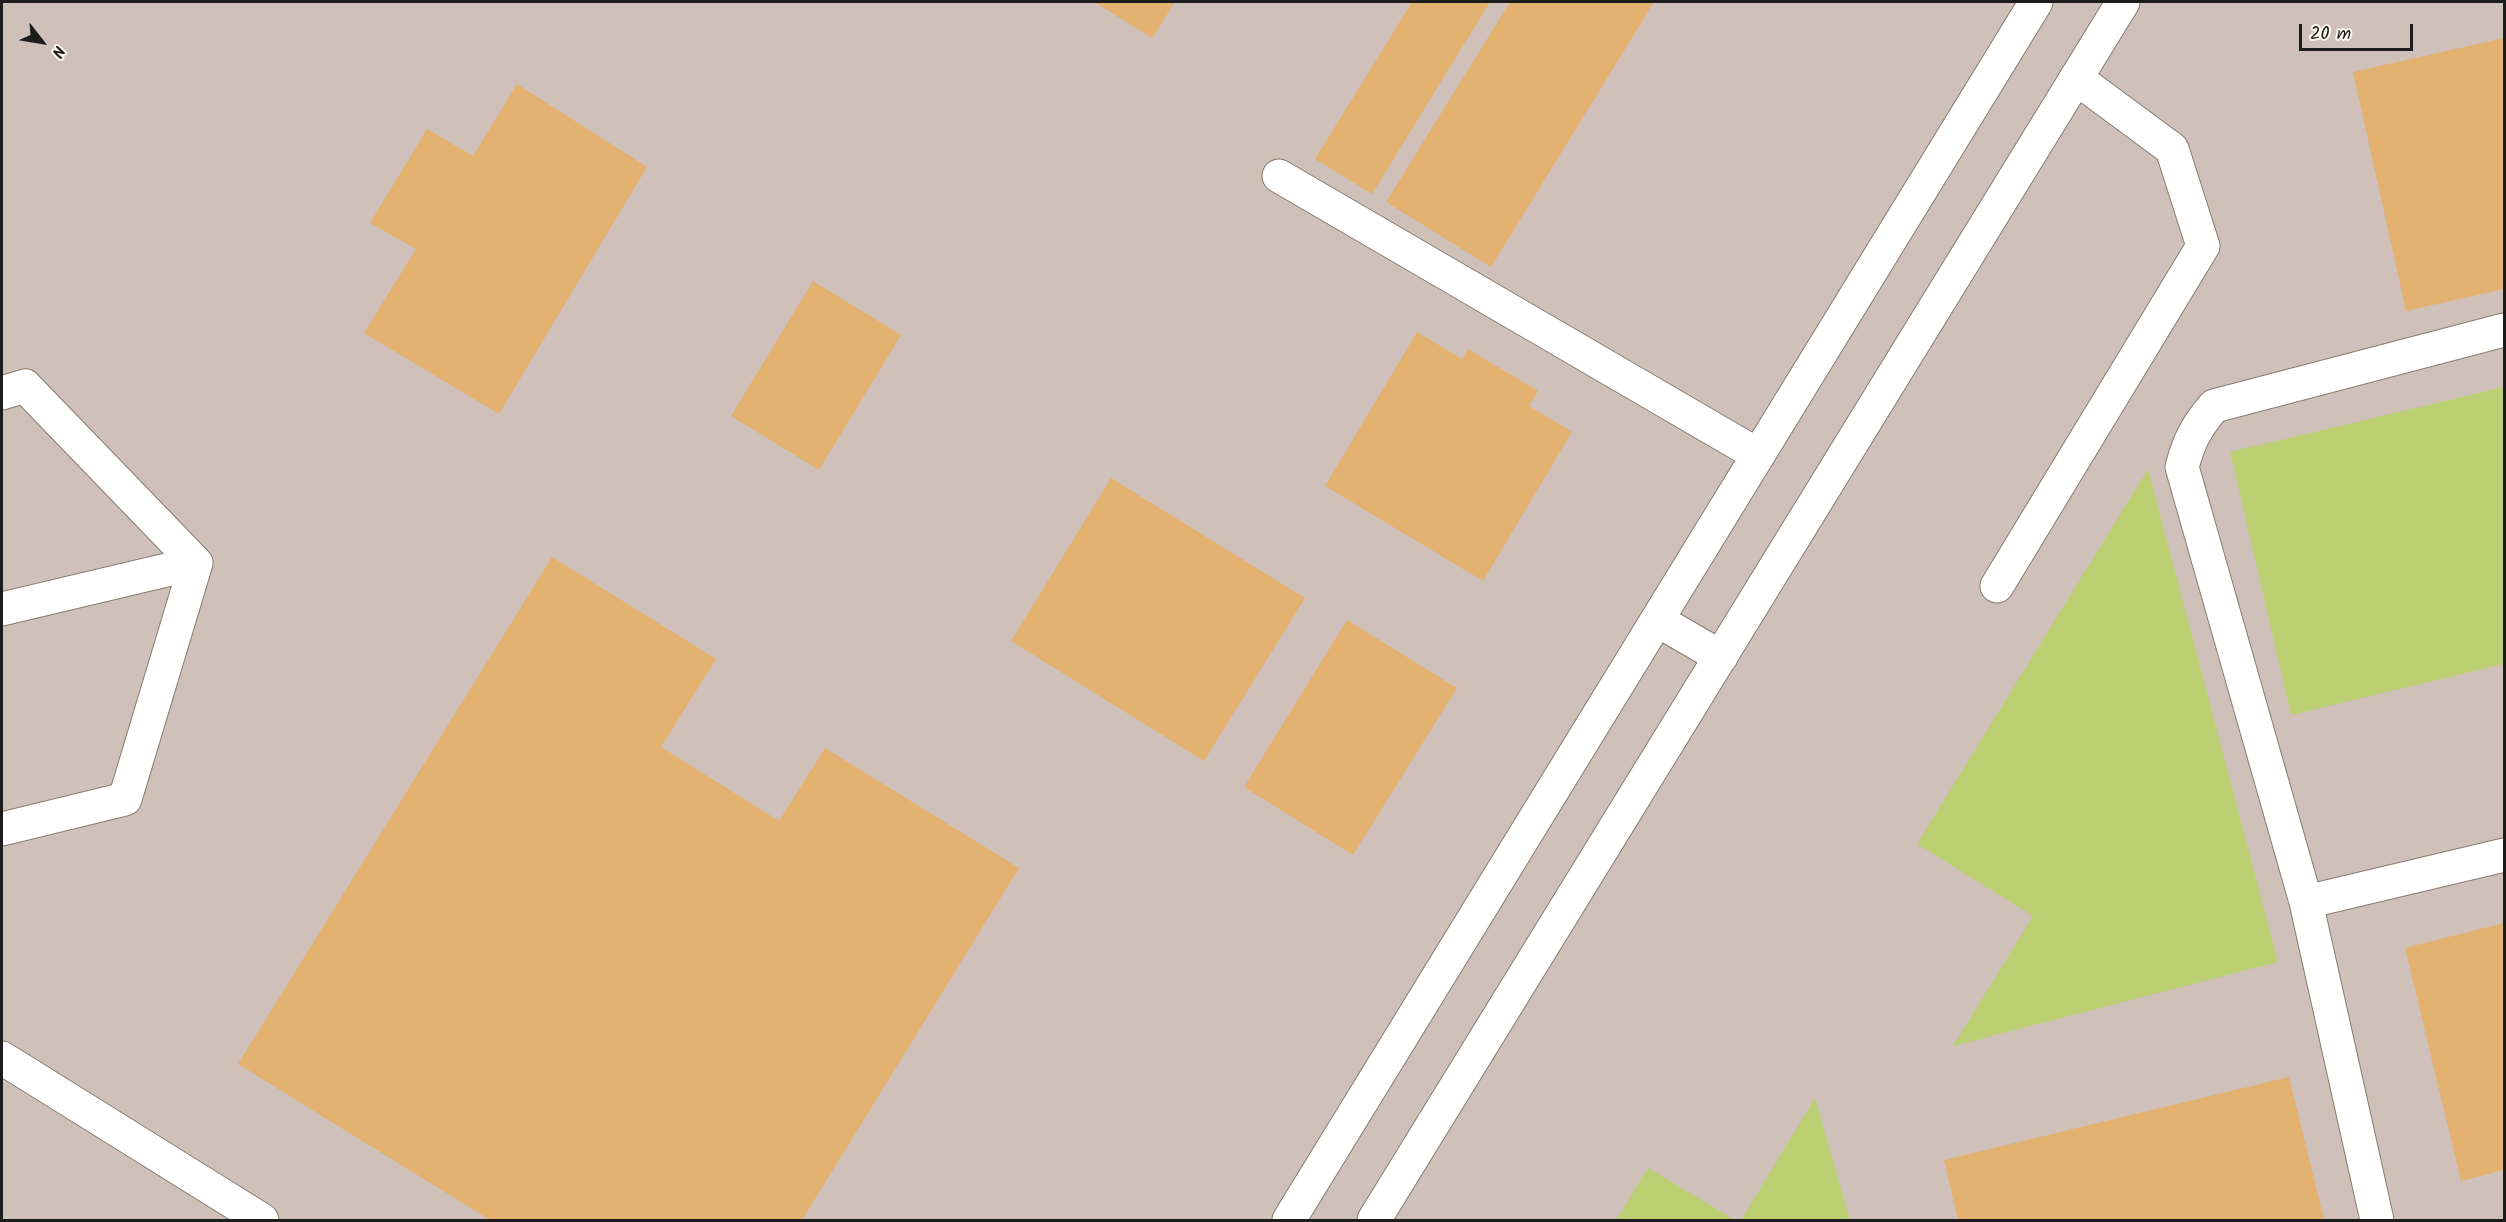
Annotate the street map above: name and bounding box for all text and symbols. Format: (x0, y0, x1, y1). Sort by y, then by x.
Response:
north arrow (12, 12, 72, 72)
scale bar (2302, 12, 2416, 50)
text: 20 m (2310, 20, 2351, 49)
text: N (45, 41, 71, 62)

